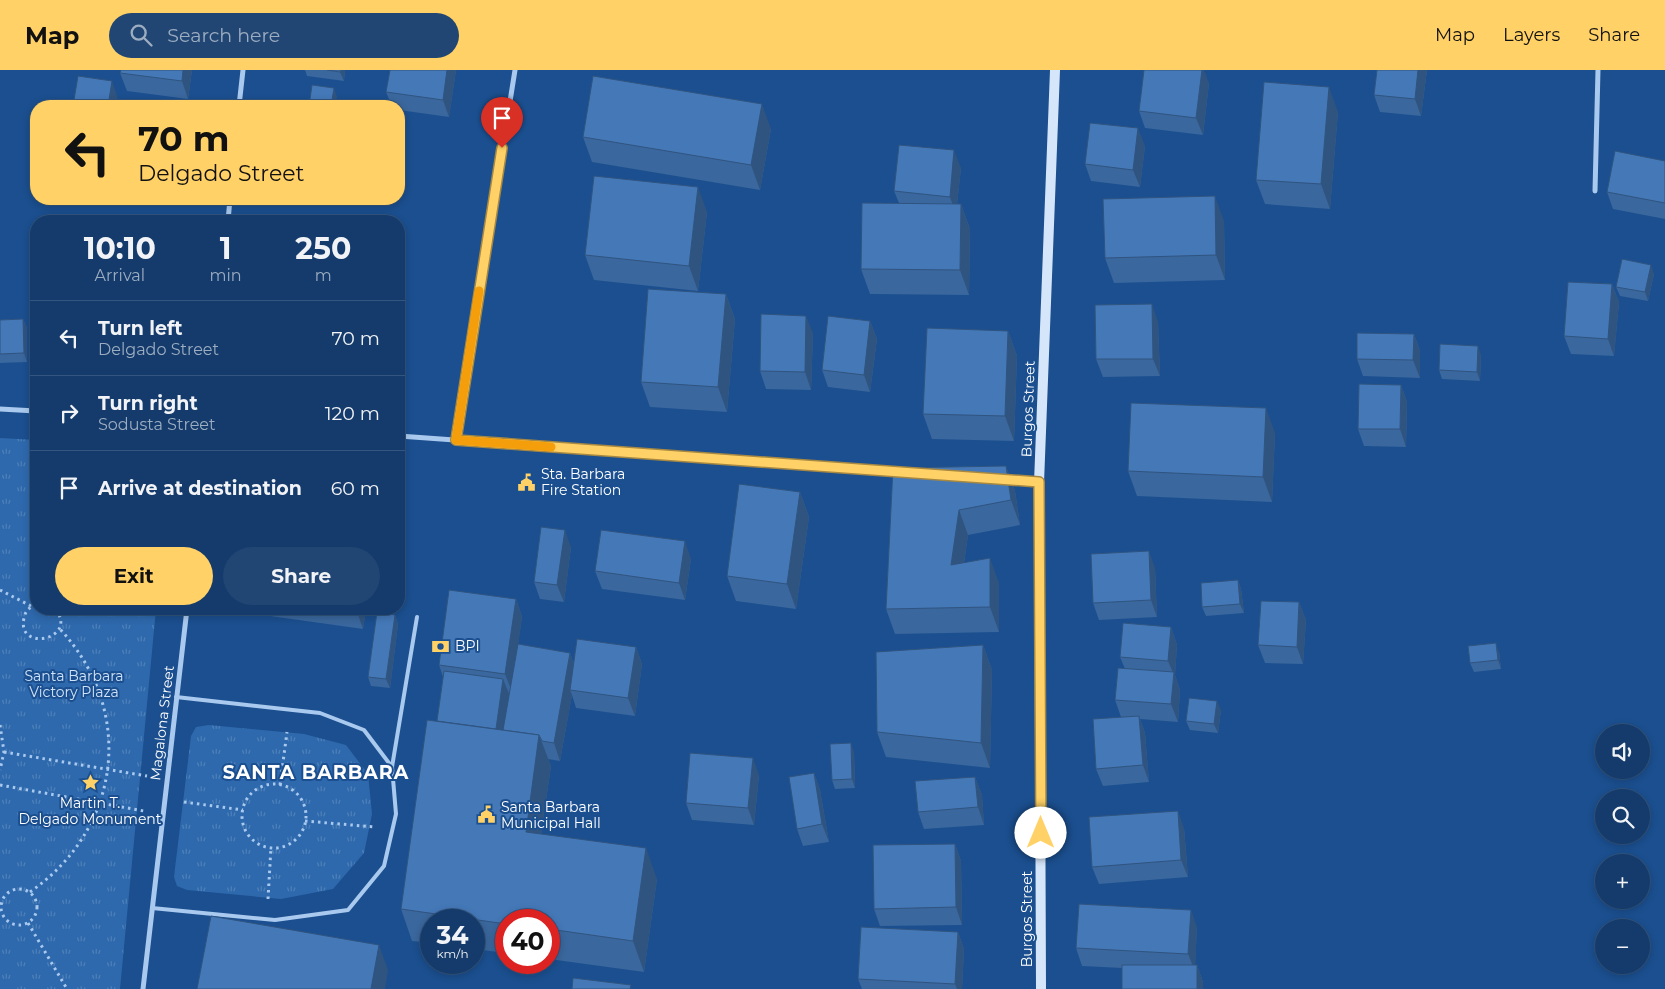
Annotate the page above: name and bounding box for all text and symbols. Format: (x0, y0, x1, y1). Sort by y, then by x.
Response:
search box (109, 13, 459, 58)
text: Map (25, 21, 79, 50)
icon: search (127, 21, 155, 49)
text: Search here (167, 24, 280, 47)
text: Map (1435, 24, 1475, 46)
text: Layers (1503, 24, 1560, 46)
text: Share (1588, 24, 1640, 46)
pin (481, 97, 523, 148)
icon: arrive (488, 104, 516, 132)
text: 70 m (138, 117, 229, 160)
icon: left (55, 120, 120, 185)
text: Delgado Street (138, 160, 304, 187)
text: 10:10 (84, 230, 156, 267)
text: 1 (220, 230, 231, 267)
text: 250 (295, 230, 351, 267)
text: Arrival (95, 266, 145, 285)
text: min (210, 266, 242, 285)
text: m (315, 266, 332, 285)
text: Turn left (98, 317, 183, 340)
icon: left (55, 324, 83, 352)
text: 70 m (331, 327, 380, 350)
text: Delgado Street (98, 340, 219, 359)
street label: Burgos Street (1017, 360, 1039, 458)
text: Turn right (98, 392, 198, 415)
icon: right (55, 399, 83, 427)
text: 120 m (325, 402, 380, 425)
text: Sodusta Street (98, 415, 215, 434)
place label: Sta. Barbara Fire Station (541, 465, 625, 499)
public building icon: Sta. Barbara Fire Station (517, 472, 537, 492)
icon: arrive (55, 474, 83, 502)
text: Arrive at destination (98, 477, 302, 500)
text: 60 m (331, 477, 380, 500)
button: Exit (55, 547, 213, 605)
button: Share (223, 547, 380, 605)
bank icon: BPI (431, 636, 451, 656)
place label: BPI (455, 637, 480, 655)
street label: Magalona Street (146, 664, 178, 782)
park label: Santa Barbara Victory Plaza (25, 667, 124, 701)
map controls (1595, 724, 1650, 974)
button: sound (1595, 724, 1650, 779)
district label: SANTA BARBARA (223, 761, 409, 784)
place icon: Martin T. Delgado Monument (80, 773, 100, 793)
button: search (1595, 789, 1650, 844)
place label: Martin T. Delgado Monument (18, 794, 162, 828)
place label: Santa Barbara Municipal Hall (501, 798, 601, 832)
public building icon: Santa Barbara Municipal Hall (477, 805, 497, 825)
position arrow (1014, 806, 1066, 858)
button: + (1595, 854, 1650, 909)
street label: Burgos Street (1018, 870, 1036, 967)
speed limit sign: 40 (495, 909, 560, 974)
button: − (1595, 919, 1650, 974)
text: 34 (436, 920, 469, 950)
text: km/h (436, 946, 469, 961)

